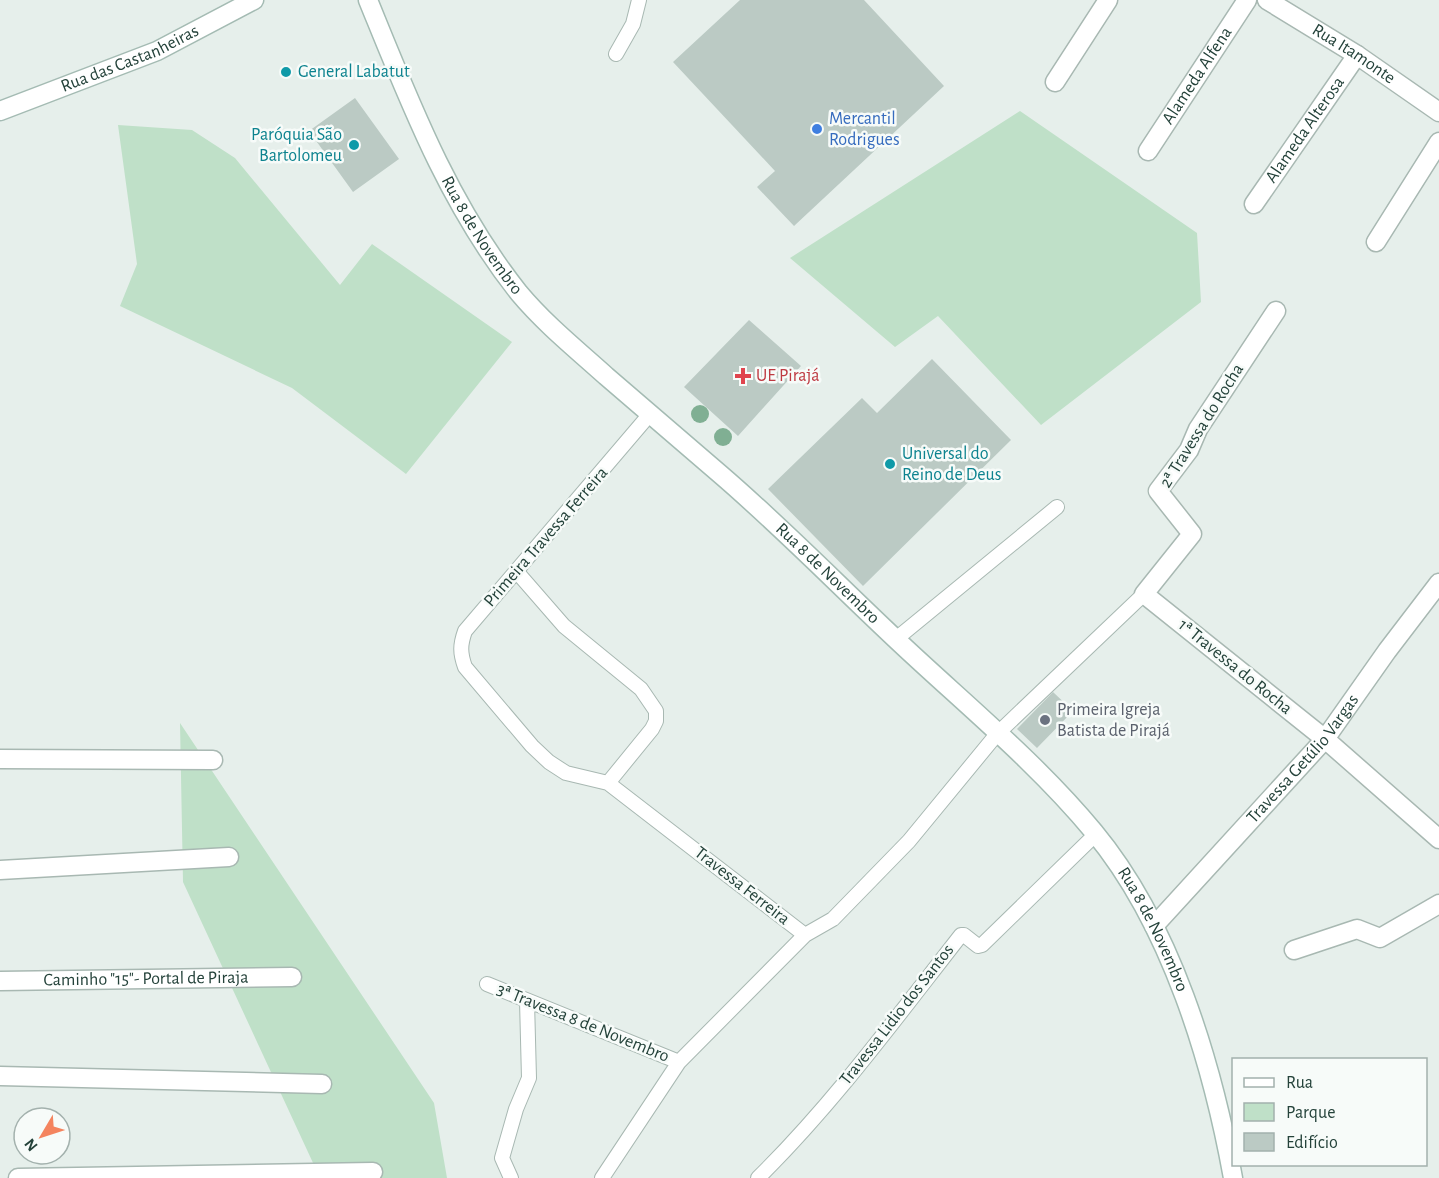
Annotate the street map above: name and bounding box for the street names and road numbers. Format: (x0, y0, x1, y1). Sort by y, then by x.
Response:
street label: Rua Itamonte (1309, 21, 1398, 87)
street label: Rua das Castanheiras (59, 22, 202, 96)
street label: Alameda Alfena (1159, 24, 1236, 128)
street label: Alameda Alterosa (1262, 74, 1348, 186)
street label: Rua 8 de Novembro (438, 173, 526, 298)
street label: 2ª Travessa do Rocha (1157, 361, 1247, 491)
street label: Primeira Travessa Ferreira (481, 464, 611, 610)
street label: Rua 8 de Novembro (772, 520, 883, 628)
street label: 1ª Travessa do Rocha (1175, 616, 1295, 718)
street label: Travessa Getúlio Vargas (1244, 691, 1362, 827)
street label: Travessa Ferreira (691, 843, 793, 929)
street label: Rua 8 de Novembro (1114, 864, 1191, 994)
street label: Travessa Lidio dos Santos (837, 941, 957, 1089)
street label: Caminho "15"- Portal de Piraja (43, 969, 249, 989)
street label: 3ª Travessa 8 de Novembro (494, 980, 672, 1066)

